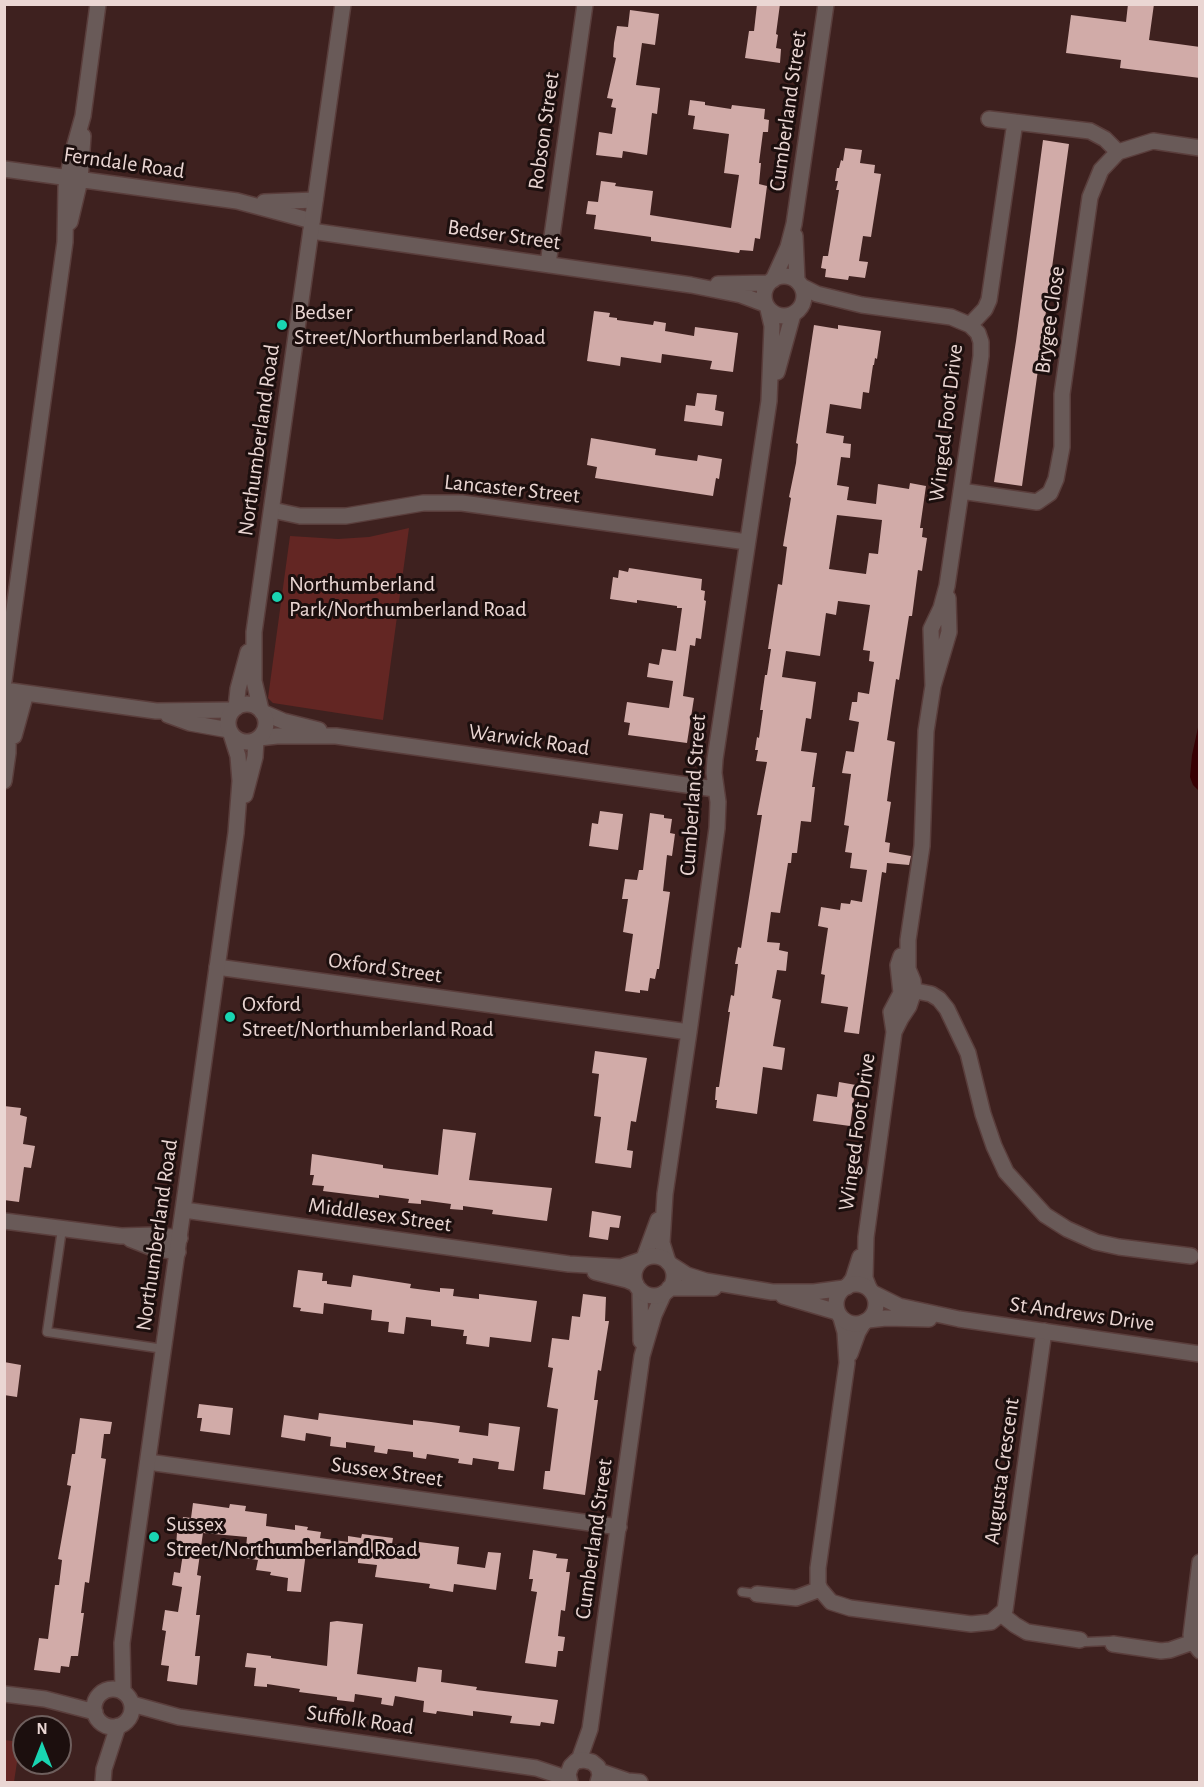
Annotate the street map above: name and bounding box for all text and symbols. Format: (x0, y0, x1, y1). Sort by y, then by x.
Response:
street label: Cumberland Street (764, 29, 812, 193)
street label: Robson Street (523, 70, 565, 192)
street label: Ferndale Road (62, 141, 186, 185)
street label: Bedser Street (446, 214, 562, 256)
street label: Brygee Close (1029, 264, 1071, 376)
place label: Bedser Street/Northumberland Road (294, 299, 546, 350)
marker: Bedser Street/Northumberland Road (275, 318, 289, 332)
street label: Northumberland Road (232, 342, 286, 538)
street label: Winged Foot Drive (923, 342, 969, 504)
street label: Lancaster Street (443, 469, 581, 509)
place label: Northumberland Park/Northumberland Road (289, 571, 527, 622)
marker: Northumberland Park/Northumberland Road (270, 590, 284, 604)
street label: Cumberland Street (674, 713, 712, 877)
street label: Warwick Road (467, 718, 591, 762)
street label: Oxford Street (327, 947, 443, 989)
place label: Oxford Street/Northumberland Road (242, 991, 494, 1042)
marker: Oxford Street/Northumberland Road (223, 1010, 237, 1024)
street label: Winged Foot Drive (833, 1051, 881, 1213)
street label: Northumberland Road (130, 1137, 184, 1333)
street label: Middlesex Street (307, 1192, 453, 1238)
street label: St Andrews Drive (1008, 1291, 1156, 1337)
street label: Augusta Crescent (979, 1396, 1025, 1546)
street label: Sussex Street (329, 1451, 445, 1493)
street label: Cumberland Street (570, 1457, 618, 1621)
place label: Sussex Street/Northumberland Road (166, 1511, 418, 1562)
marker: Sussex Street/Northumberland Road (147, 1530, 161, 1544)
street label: Suffolk Road (305, 1699, 415, 1741)
north arrow (12, 1715, 72, 1775)
text: N (36, 1721, 48, 1737)

